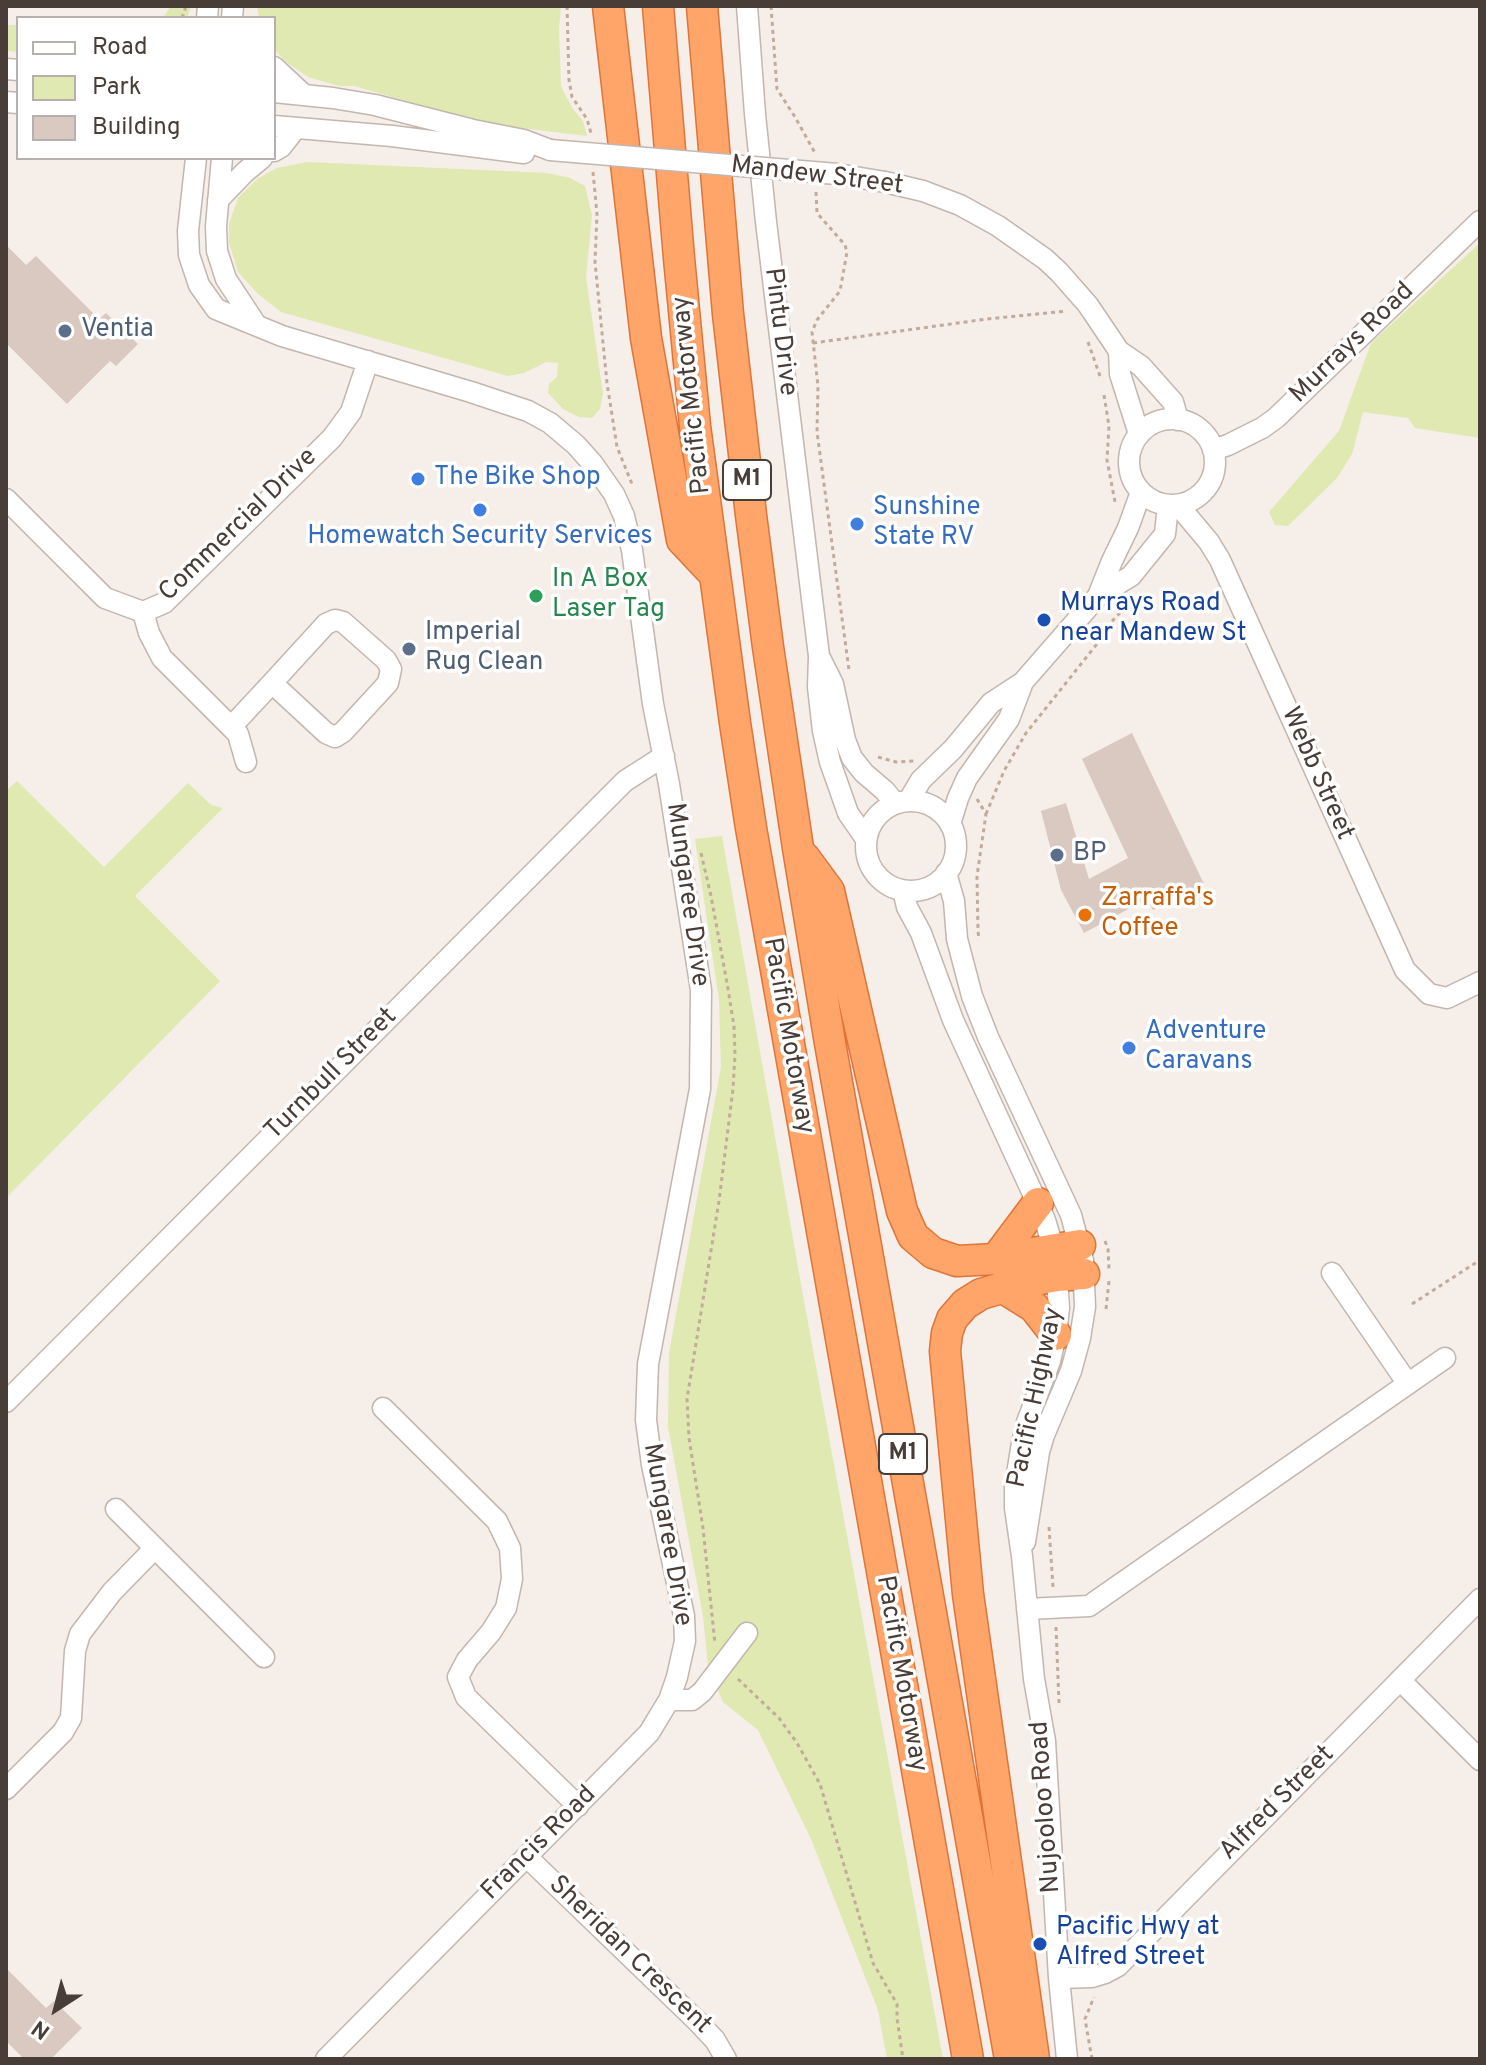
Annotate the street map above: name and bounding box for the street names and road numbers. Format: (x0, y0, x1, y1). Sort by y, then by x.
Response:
street label: Mandew Street (729, 151, 905, 203)
street label: Pintu Drive (756, 266, 802, 398)
street label: Murrays Road (1284, 277, 1422, 411)
street label: Pacific Motorway (667, 294, 719, 496)
street label: Commercial Drive (153, 443, 325, 609)
road number: M1 (723, 460, 771, 500)
street label: Webb Street (1273, 703, 1359, 845)
street label: Mungaree Drive (658, 801, 714, 989)
street label: Pacific Motorway (754, 935, 820, 1137)
street label: Turnbull Street (259, 1002, 405, 1148)
street label: Pacific Highway (1003, 1305, 1071, 1491)
road number: M1 (879, 1434, 927, 1474)
street label: Mungaree Drive (635, 1441, 697, 1629)
street label: Pacific Motorway (867, 1573, 933, 1775)
street label: Nujooloo Road (1025, 1720, 1069, 1894)
street label: Alfred Street (1214, 1740, 1342, 1868)
street label: Francis Road (476, 1780, 604, 1908)
street label: Sheridan Crescent (541, 1870, 717, 2042)

